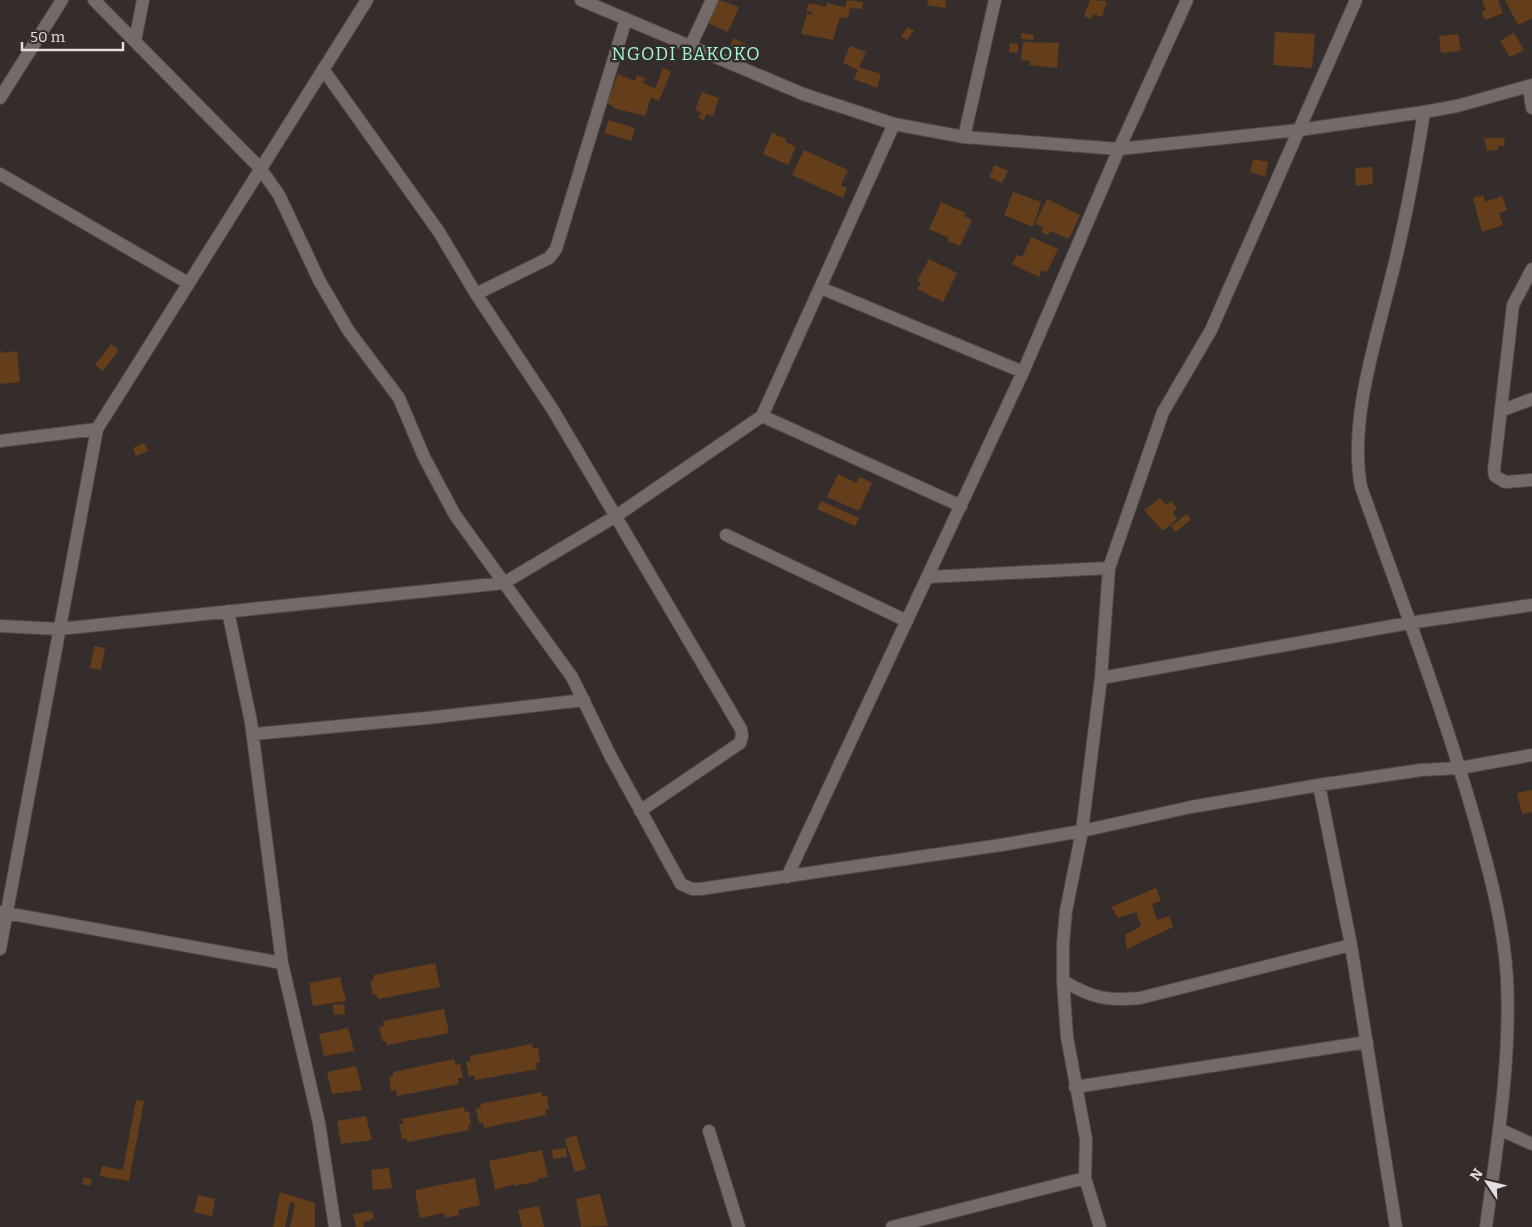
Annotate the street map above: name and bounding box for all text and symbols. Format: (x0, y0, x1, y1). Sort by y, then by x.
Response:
scale bar (22, 20, 124, 52)
text: 50 m (30, 28, 66, 46)
district label: NGODI BAKOKO (611, 43, 761, 65)
north arrow (1462, 1157, 1512, 1207)
text: N (1467, 1165, 1487, 1184)

